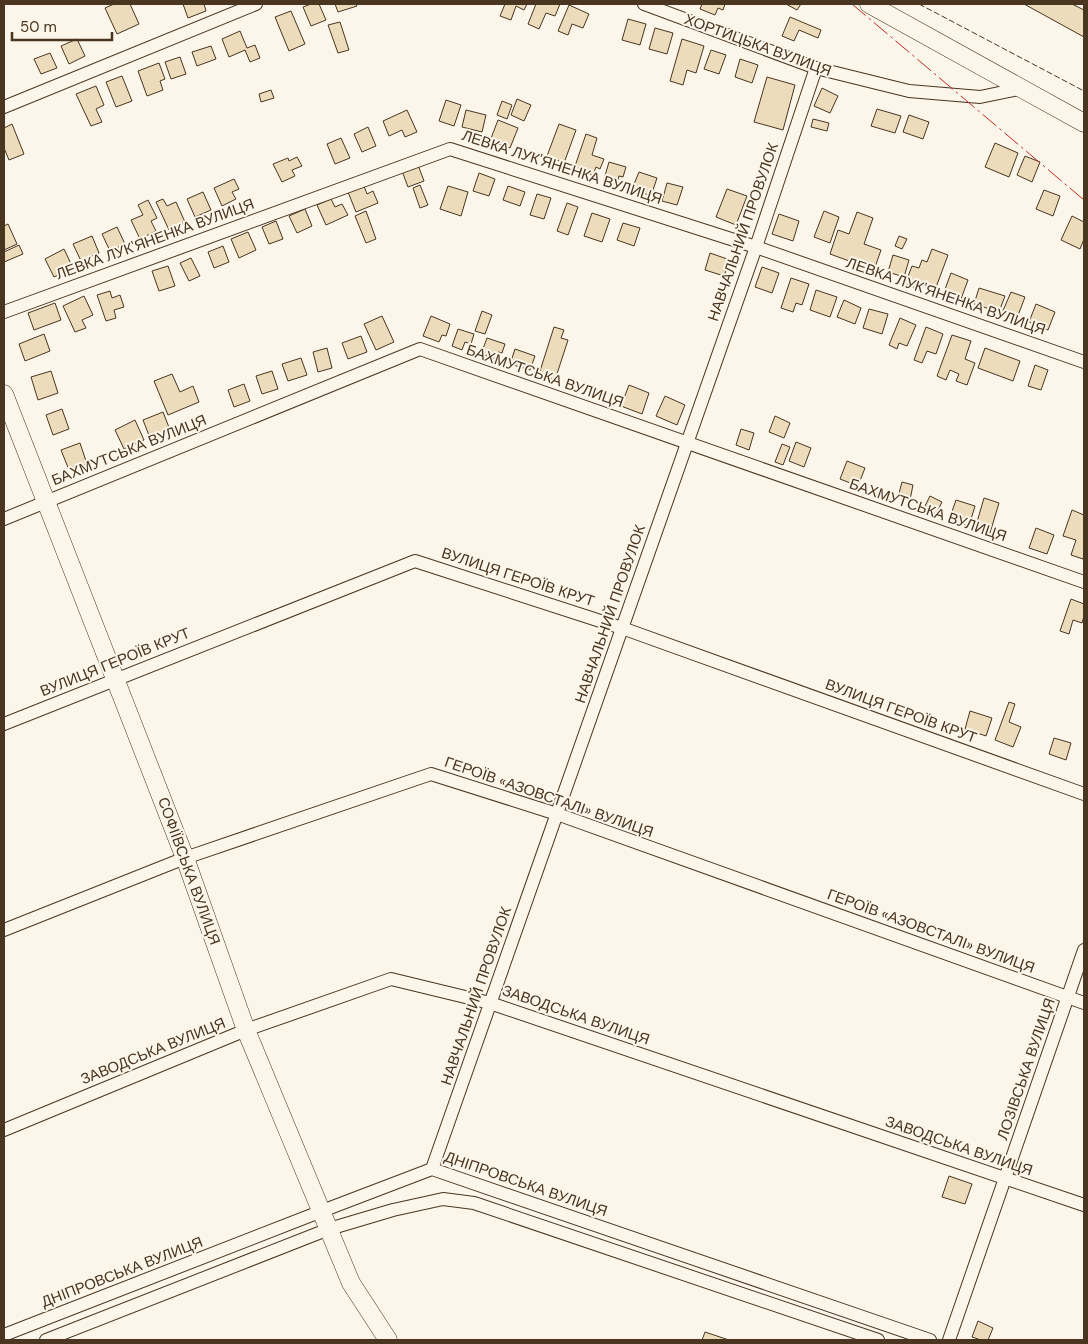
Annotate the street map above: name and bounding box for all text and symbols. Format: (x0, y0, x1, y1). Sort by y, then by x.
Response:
street label: ХОРТИЦЬКА ВУЛИЦЯ (682, 9, 834, 81)
scale bar (12, 10, 112, 42)
text: 50 m (20, 17, 57, 37)
street label: ЛЕВКА ЛУК'ЯНЕНКА ВУЛИЦЯ (459, 125, 665, 209)
street label: НАВЧАЛЬНИЙ ПРОВУЛОК (703, 140, 783, 324)
street label: ЛЕВКА ЛУК'ЯНЕНКА ВУЛИЦЯ (53, 194, 257, 284)
street label: ЛЕВКА ЛУК'ЯНЕНКА ВУЛИЦЯ (844, 252, 1048, 340)
street label: БАХМУТСЬКА ВУЛИЦЯ (464, 340, 626, 412)
street label: БАХМУТСЬКА ВУЛИЦЯ (49, 410, 209, 490)
street label: БАХМУТСЬКА ВУЛИЦЯ (847, 474, 1009, 546)
street label: НАВЧАЛЬНИЙ ПРОВУЛОК (570, 522, 650, 706)
street label: ВУЛИЦЯ ГЕРОЇВ КРУТ (439, 543, 597, 611)
street label: ВУЛИЦЯ ГЕРОЇВ КРУТ (37, 623, 193, 701)
street label: ВУЛИЦЯ ГЕРОЇВ КРУТ (822, 674, 980, 748)
street label: ГЕРОЇВ «АЗОВСТАЛІ» ВУЛИЦЯ (442, 752, 656, 842)
street label: СОФІЇВСЬКА ВУЛИЦЯ (153, 794, 225, 948)
street label: ГЕРОЇВ «АЗОВСТАЛІ» ВУЛИЦЯ (824, 884, 1038, 978)
street label: НАВЧАЛЬНИЙ ПРОВУЛОК (436, 904, 516, 1088)
street label: ЗАВОДСЬКА ВУЛИЦЯ (500, 980, 652, 1050)
street label: ЛОЗІВСЬКА ВУЛИЦЯ (992, 995, 1060, 1143)
street label: ЗАВОДСЬКА ВУЛИЦЯ (78, 1013, 228, 1089)
street label: ЗАВОДСЬКА ВУЛИЦЯ (883, 1111, 1035, 1181)
street label: ДНІПРОВСЬКА ВУЛИЦЯ (442, 1147, 610, 1221)
street label: ДНІПРОВСЬКА ВУЛИЦЯ (38, 1232, 206, 1312)

